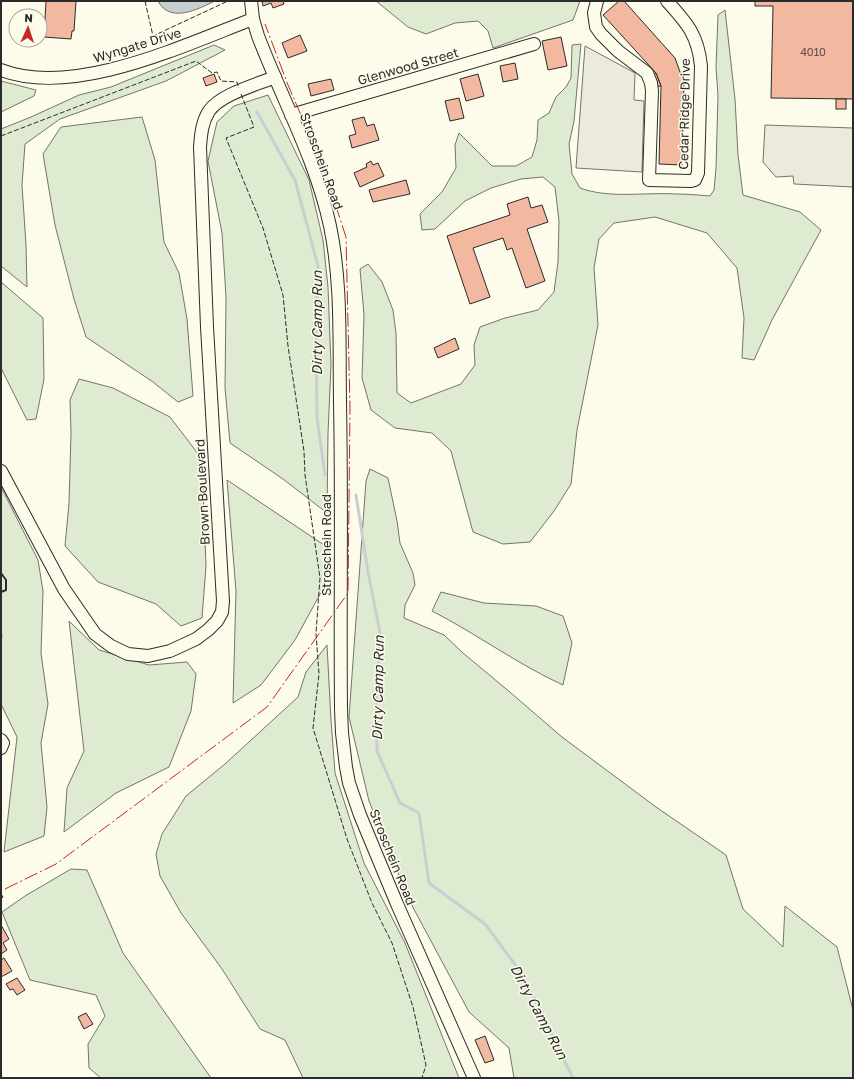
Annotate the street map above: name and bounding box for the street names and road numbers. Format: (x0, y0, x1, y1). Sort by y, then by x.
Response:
street label: Wyngate Drive (91, 24, 183, 66)
street label: Glenwood Street (356, 44, 460, 88)
street label: Cedar Ridge Drive (675, 58, 693, 170)
street label: Stroschein Road (297, 110, 347, 212)
street label: Brown Boulevard (191, 439, 213, 545)
street label: Stroschein Road (318, 494, 334, 596)
street label: Stroschein Road (366, 807, 420, 907)

